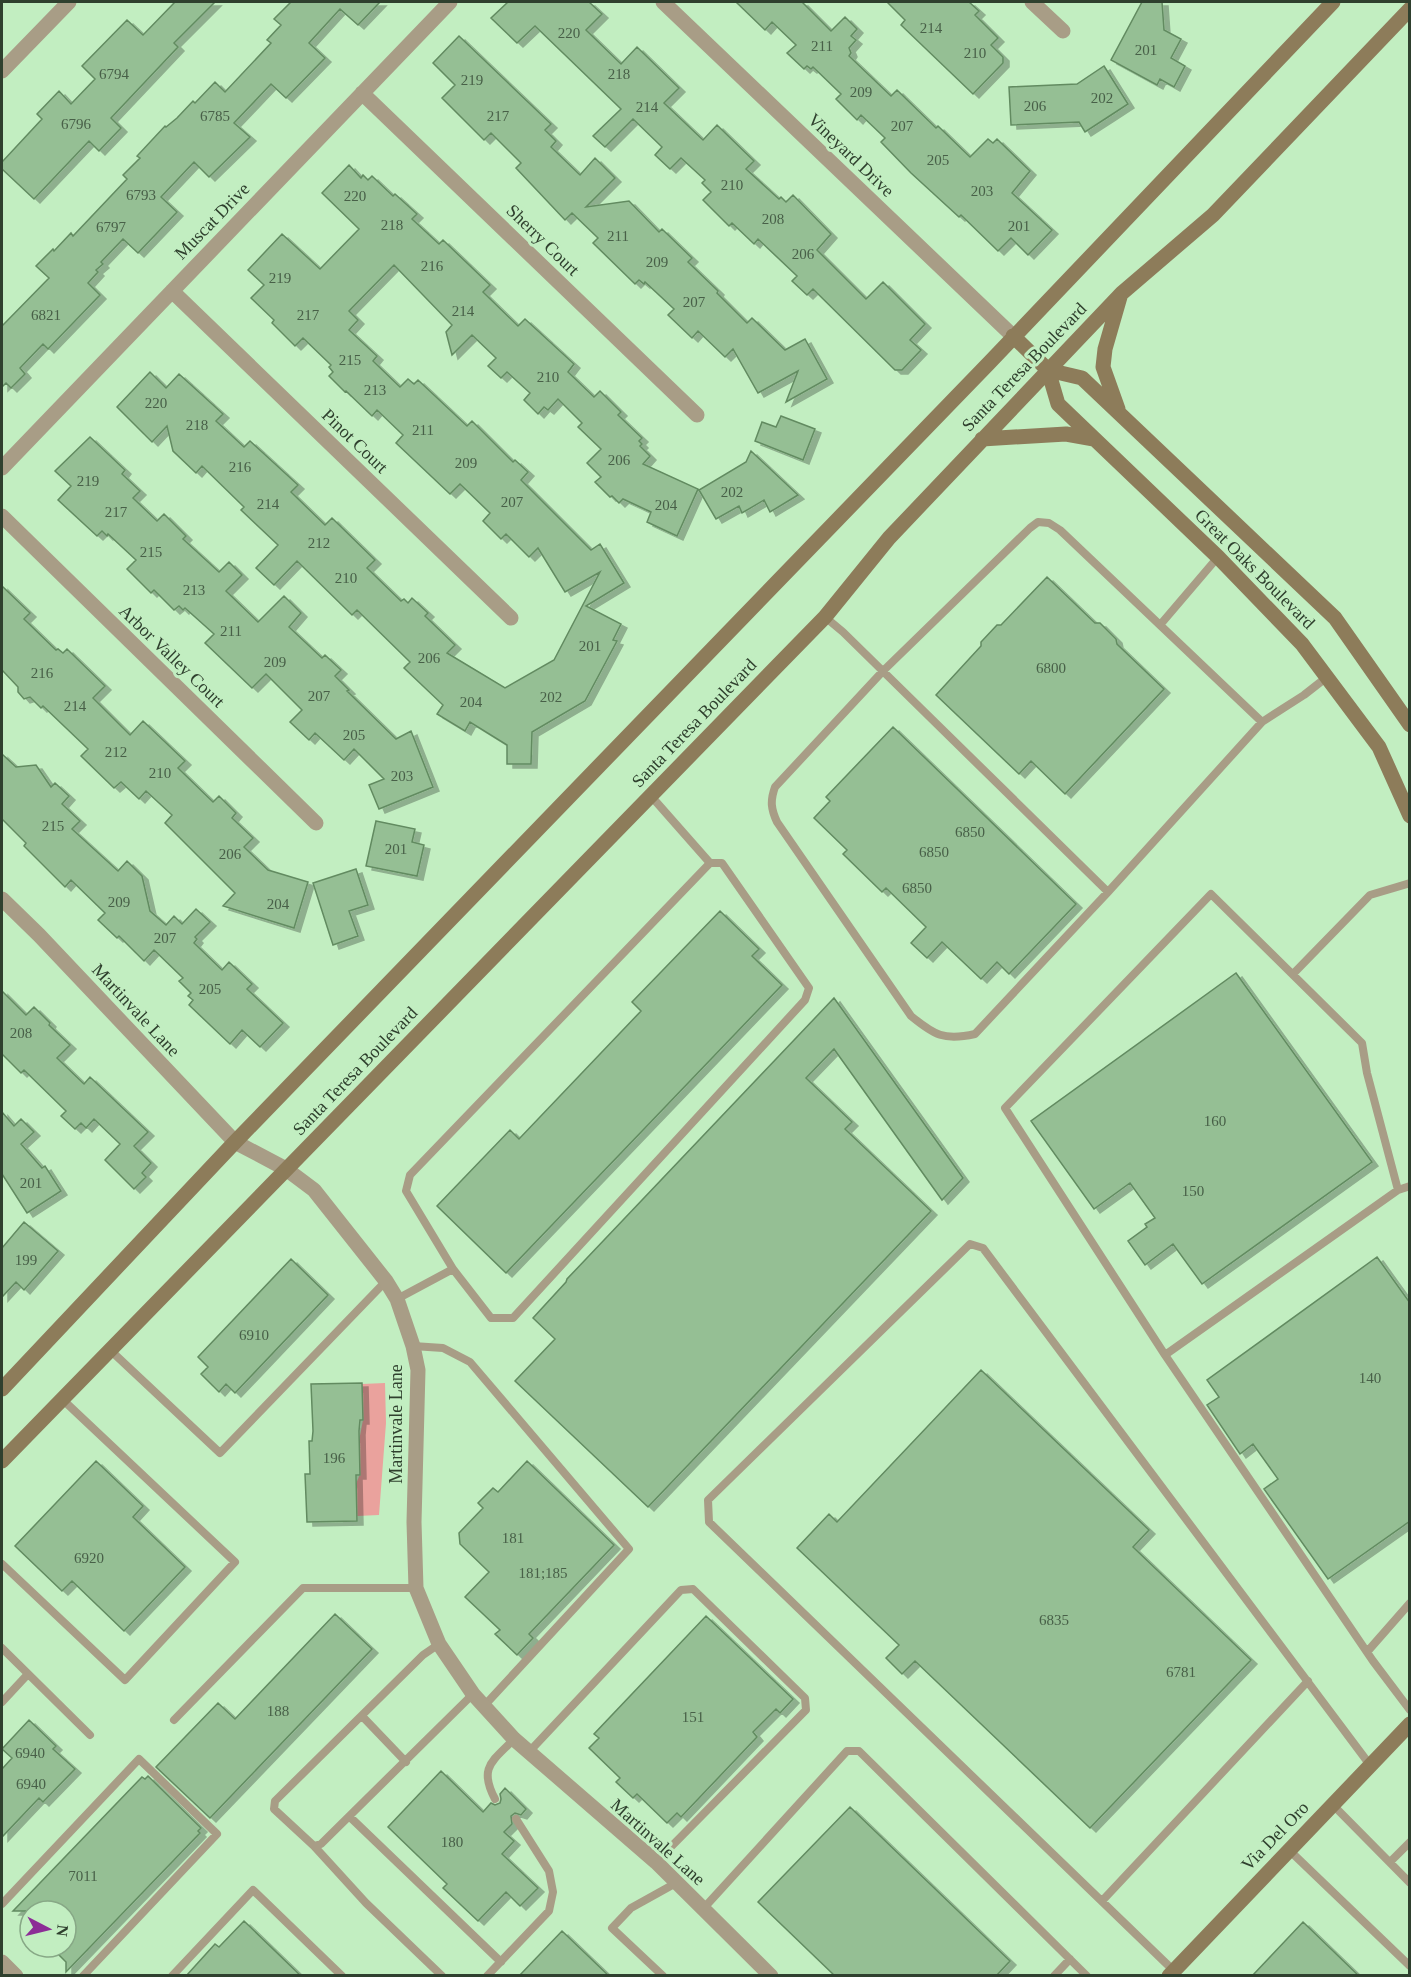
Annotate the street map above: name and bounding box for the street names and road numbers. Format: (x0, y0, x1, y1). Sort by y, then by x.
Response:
street label: Vineyard Drive (804, 109, 898, 201)
street label: Muscat Drive (171, 179, 253, 263)
street label: Sherry Court (502, 200, 584, 280)
street label: Santa Teresa Boulevard (958, 299, 1090, 435)
street label: Pinot Court (318, 405, 392, 477)
street label: Great Oaks Boulevard (1191, 505, 1319, 633)
street label: Arbor Valley Court (115, 601, 229, 711)
street label: Santa Teresa Boulevard (628, 655, 760, 791)
street label: Martinvale Lane (88, 959, 184, 1061)
street label: Santa Teresa Boulevard (289, 1003, 421, 1139)
street label: Martinvale Lane (386, 1364, 406, 1484)
street label: Martinvale Lane (607, 1795, 709, 1889)
street label: Via Del Oro (1237, 1797, 1313, 1875)

